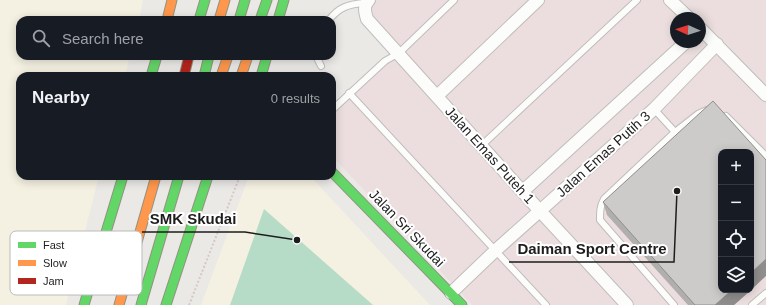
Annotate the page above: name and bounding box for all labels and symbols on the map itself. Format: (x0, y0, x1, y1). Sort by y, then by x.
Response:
north arrow (670, 12, 706, 48)
street label: Jalan Emas Puteh 1 (442, 103, 538, 207)
street label: Jalan Emas Putih 3 (553, 108, 653, 200)
street label: Jalan Sri Skudai (366, 186, 448, 270)
callout: SMK Skudai (142, 205, 245, 232)
text: SMK Skudai (150, 210, 236, 227)
legend (10, 231, 142, 295)
callout: Daiman Sport Centre (509, 235, 674, 262)
text: Fast (43, 239, 64, 251)
text: Daiman Sport Centre (517, 240, 667, 257)
text: Slow (43, 257, 67, 269)
text: Jam (43, 275, 64, 287)

